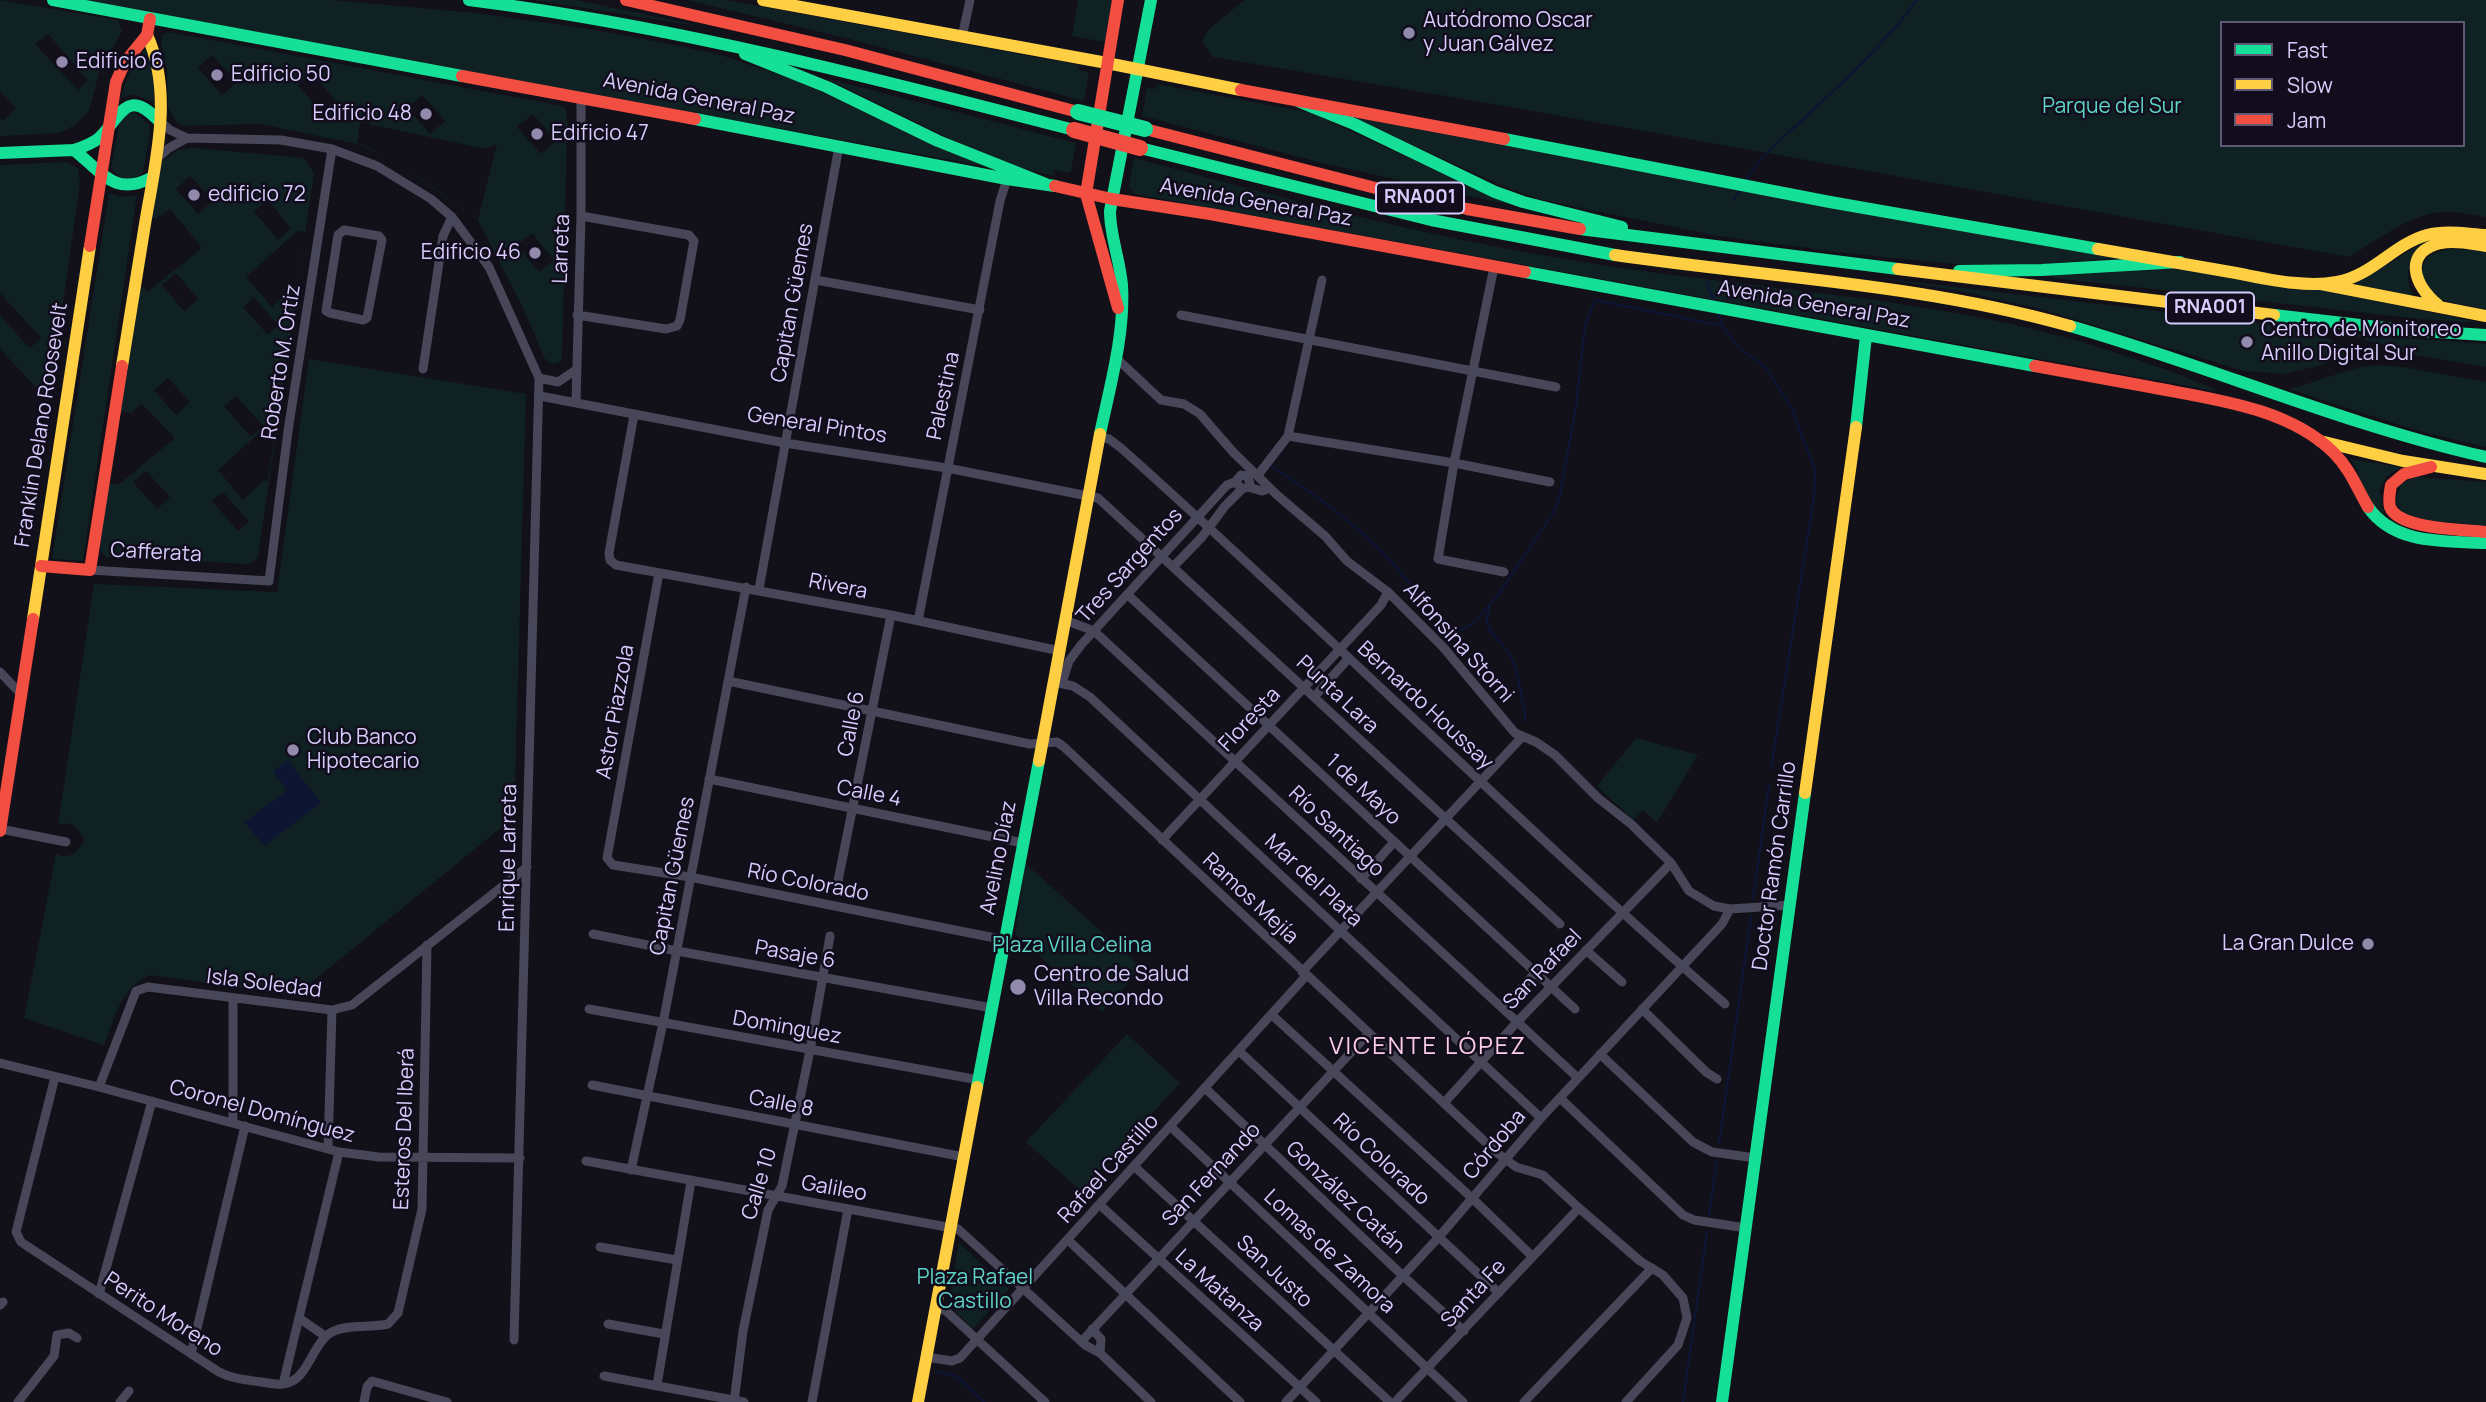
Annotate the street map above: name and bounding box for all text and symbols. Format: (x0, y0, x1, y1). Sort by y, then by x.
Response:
place label: Autódromo Oscar y Juan Gálvez (1423, 8, 1593, 58)
legend (2220, 21, 2465, 147)
marker: Autódromo Oscar y Juan Gálvez (1401, 25, 1417, 41)
text: Fast (2287, 36, 2328, 64)
place label: Edificio 6 (76, 49, 164, 75)
marker: Edificio 6 (54, 54, 70, 70)
place label: Edificio 50 (231, 62, 331, 88)
marker: Edificio 50 (209, 67, 225, 83)
street label: Avenida General Paz (601, 68, 797, 130)
text: Slow (2287, 71, 2333, 99)
park label: Parque del Sur (2042, 94, 2182, 120)
place label: Edificio 48 (313, 101, 412, 127)
marker: Edificio 48 (418, 106, 434, 122)
text: Jam (2287, 106, 2326, 134)
place label: Edificio 47 (551, 121, 649, 147)
marker: Edificio 47 (529, 126, 545, 142)
street label: Avenida General Paz (1158, 174, 1354, 232)
place label: edificio 72 (208, 182, 306, 208)
road number: RNA001 (1376, 182, 1464, 214)
marker: edificio 72 (186, 187, 202, 203)
street label: Larreta (548, 214, 576, 284)
street label: Capitan Güemes (767, 222, 819, 384)
place label: Edificio 46 (421, 240, 521, 266)
marker: Edificio 46 (527, 245, 543, 261)
street label: Avenida General Paz (1716, 276, 1912, 334)
street label: Roberto M. Ortiz (257, 283, 307, 441)
road number: RNA001 (2166, 292, 2254, 324)
street label: Franklin Delano Roosevelt (10, 301, 74, 549)
place label: Centro de Monitoreo Anillo Digital Sur (2261, 317, 2462, 367)
marker: Centro de Monitoreo Anillo Digital Sur (2239, 334, 2255, 350)
street label: Palestina (922, 350, 966, 442)
street label: General Pintos (746, 403, 888, 449)
street label: Tres Sargentos (1072, 503, 1188, 629)
street label: Cafferata (110, 538, 202, 568)
street label: Rivera (806, 569, 870, 605)
street label: Alfonsina Storni (1398, 578, 1518, 708)
street label: Bernardo Houssay (1352, 637, 1498, 775)
street label: Astor Piazzola (592, 643, 640, 781)
street label: Punta Lara (1291, 651, 1383, 739)
street label: Floresta (1214, 683, 1286, 757)
street label: Calle 6 (833, 689, 871, 759)
place label: Club Banco Hipotecario (307, 725, 420, 775)
marker: Club Banco Hipotecario (285, 742, 301, 758)
street label: 1 de Mayo (1320, 749, 1406, 831)
street label: Doctor Ramón Carrillo (1748, 760, 1802, 972)
street label: Calle 4 (835, 775, 903, 813)
street label: Río Santiago (1283, 781, 1389, 883)
street label: Enrique Larreta (495, 784, 523, 932)
street label: Capitan Güemes (645, 795, 701, 957)
street label: Avelino Díaz (976, 799, 1022, 917)
street label: Mar del Plata (1259, 829, 1367, 933)
street label: Ramos Mejía (1197, 848, 1303, 950)
street label: Río Colorado (745, 859, 871, 907)
street label: San Rafael (1498, 925, 1588, 1015)
place label: La Gran Dulce (2222, 931, 2354, 957)
park label: Plaza Villa Celina (992, 933, 1152, 959)
street label: Pasaje 6 (753, 936, 837, 974)
marker: La Gran Dulce (2360, 936, 2376, 952)
place label: Centro de Salud Villa Recondo (1034, 962, 1189, 1012)
street label: Isla Soledad (205, 964, 323, 1004)
marker: Centro de Salud Villa Recondo (1008, 977, 1028, 997)
street label: Dominguez (731, 1006, 843, 1050)
district label: VICENTE LÓPEZ (1331, 1033, 1525, 1061)
street label: Esteros Del Iberá (390, 1048, 420, 1210)
street label: Coronel Domínguez (166, 1075, 358, 1149)
street label: Calle 8 (747, 1085, 815, 1123)
street label: Córdoba (1458, 1105, 1532, 1185)
street label: Rafael Castillo (1053, 1109, 1165, 1229)
street label: Río Colorado (1327, 1109, 1435, 1211)
street label: San Fernando (1158, 1118, 1266, 1232)
street label: González Catán (1280, 1136, 1410, 1260)
street label: Calle 10 (737, 1145, 783, 1223)
street label: Galileo (799, 1171, 869, 1207)
street label: Lomas de Zamora (1258, 1185, 1400, 1319)
street label: San Justo (1231, 1230, 1317, 1314)
street label: La Matanza (1169, 1245, 1269, 1337)
street label: Santa Fe (1436, 1255, 1512, 1333)
park label: Plaza Rafael Castillo (917, 1265, 1033, 1315)
street label: Perito Moreno (99, 1267, 227, 1363)

